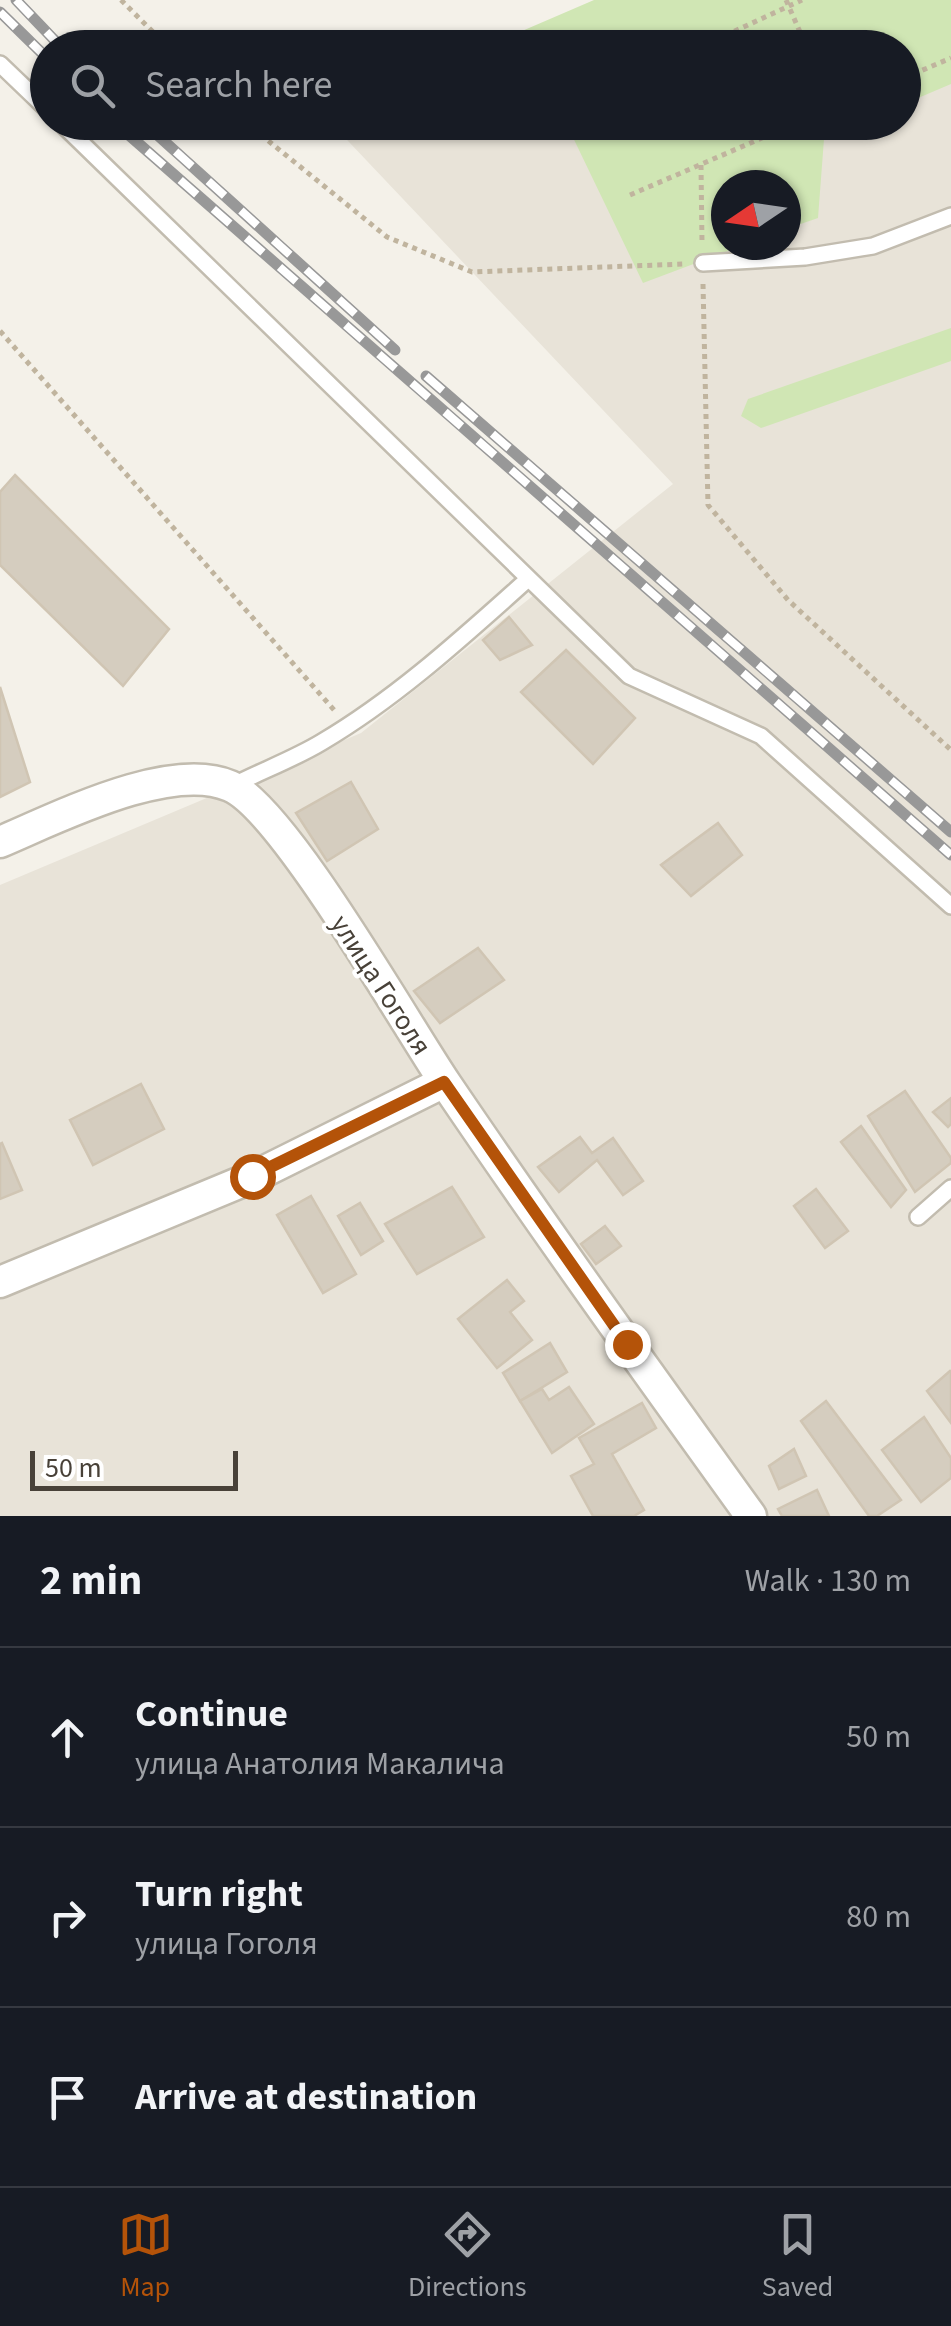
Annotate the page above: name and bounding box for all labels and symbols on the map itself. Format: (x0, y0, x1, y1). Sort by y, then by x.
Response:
north arrow (711, 170, 801, 260)
street label: улица Гоголя (321, 907, 441, 1063)
route start (230, 1154, 276, 1200)
route end (605, 1322, 651, 1368)
scale bar (30, 1446, 238, 1490)

